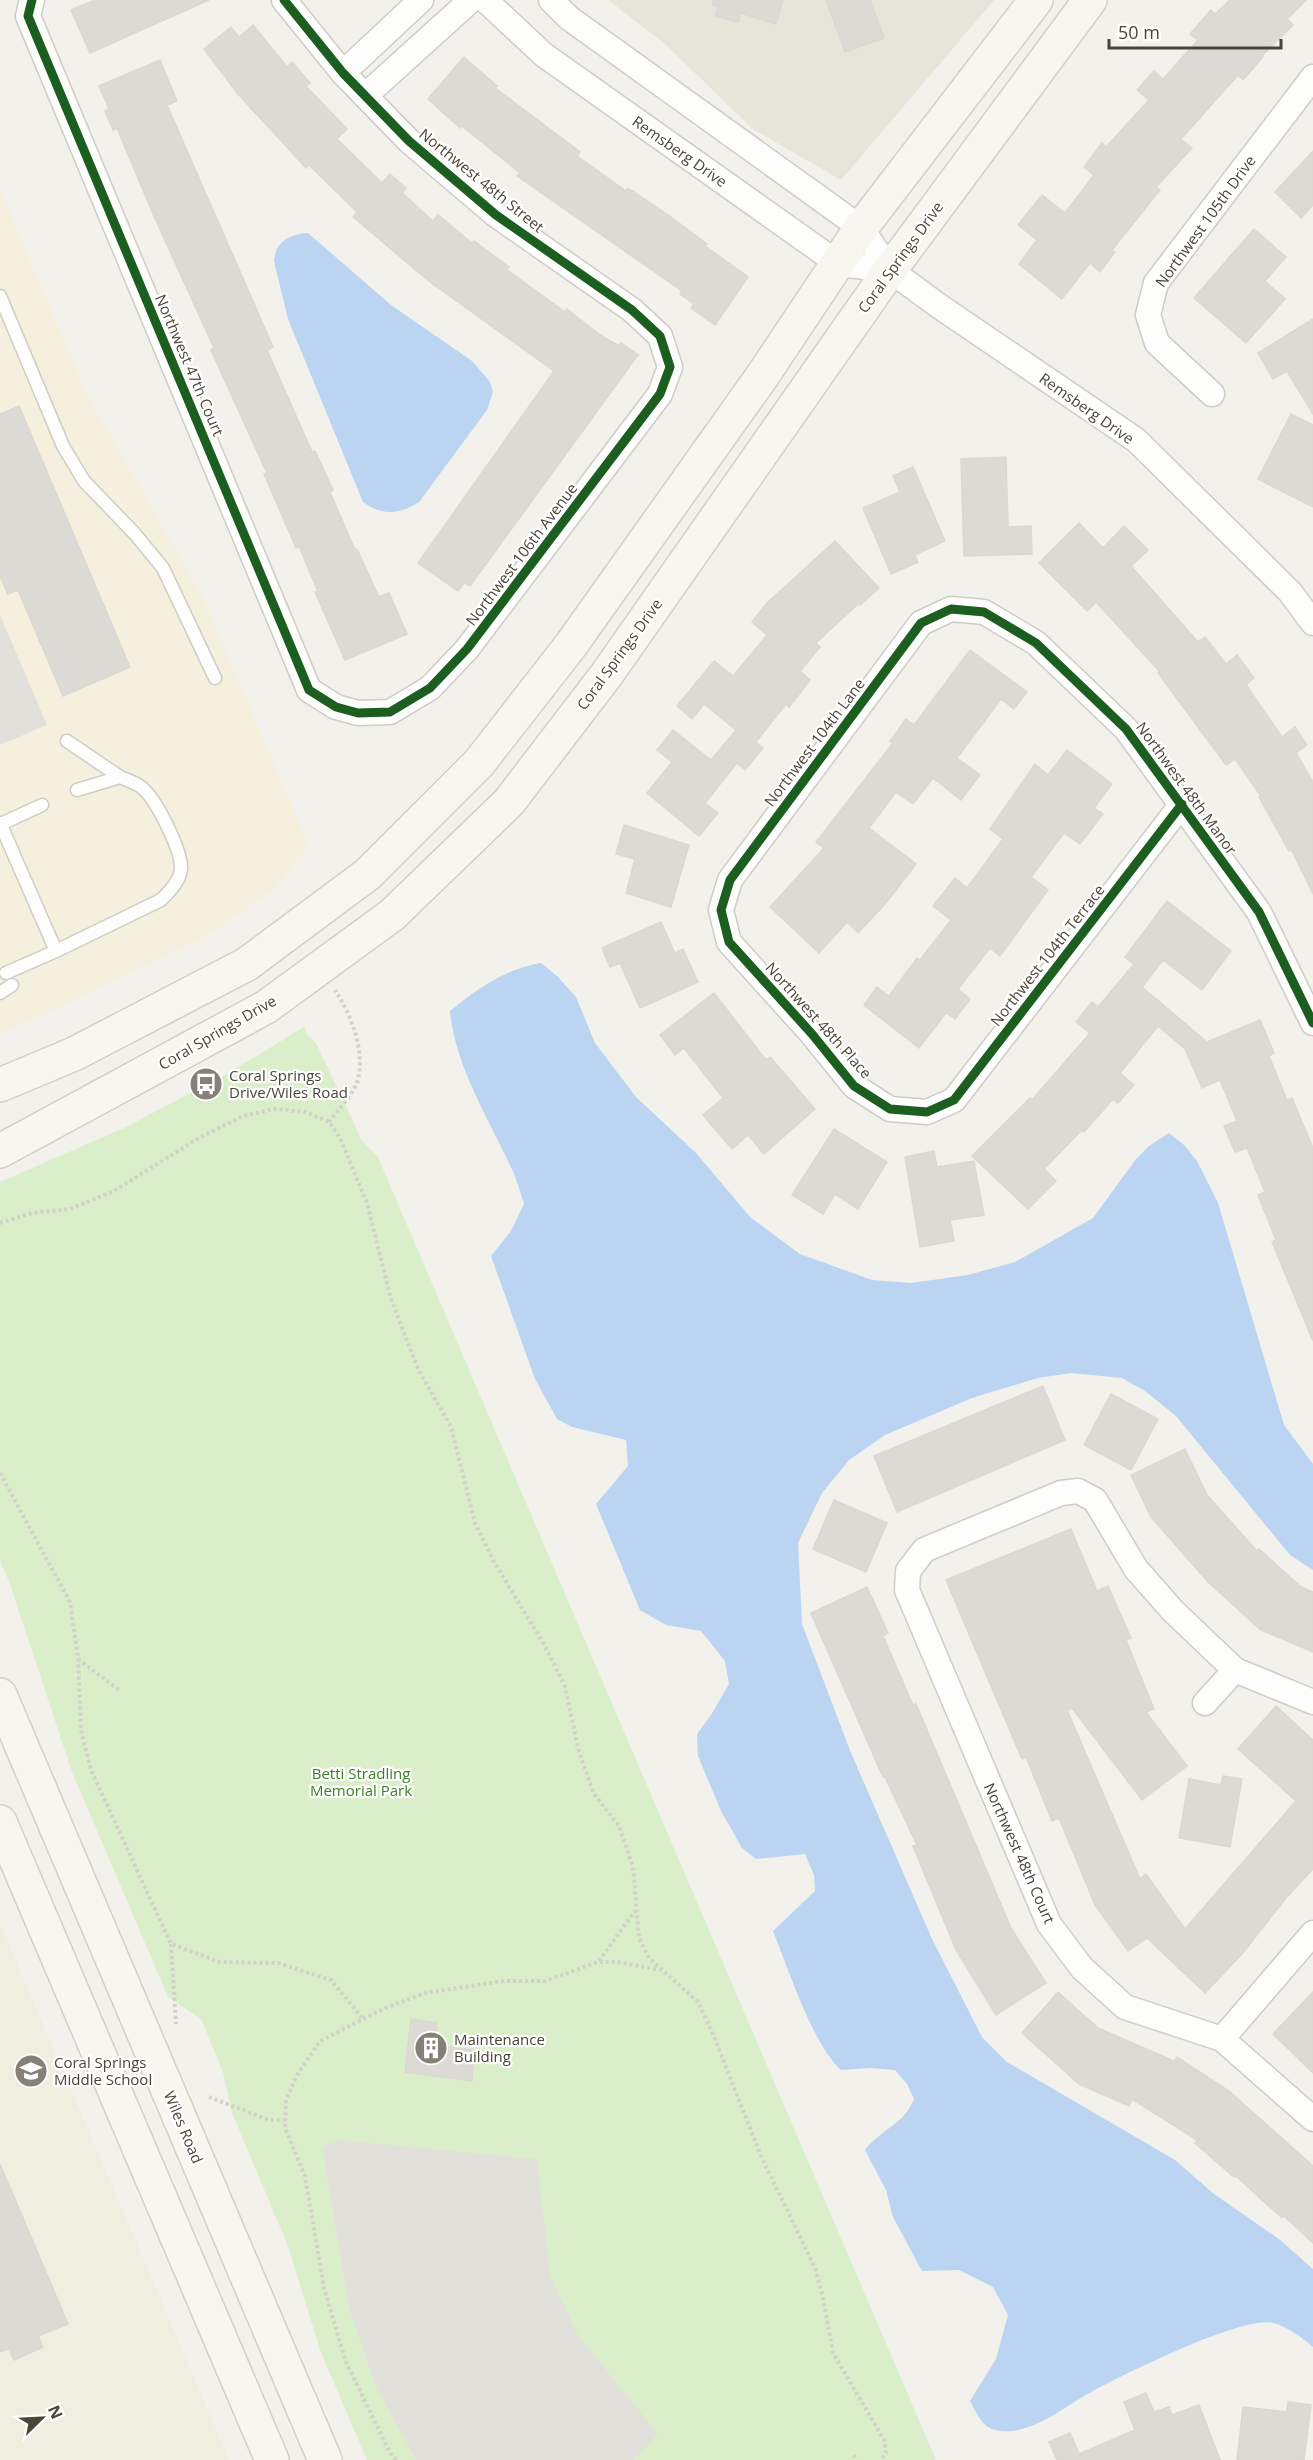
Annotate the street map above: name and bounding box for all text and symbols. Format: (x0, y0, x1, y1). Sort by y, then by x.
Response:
scale bar (1109, 12, 1282, 50)
text: 50 m (1118, 20, 1160, 44)
street label: Remsberg Drive (629, 111, 731, 191)
street label: Northwest 48th Street (416, 123, 548, 237)
street label: Northwest 105th Drive (1150, 151, 1260, 291)
street label: Coral Springs Drive (853, 197, 947, 317)
street label: Northwest 47th Court (151, 291, 229, 439)
street label: Remsberg Drive (1036, 368, 1138, 448)
street label: Northwest 106th Avenue (461, 479, 581, 629)
street label: Coral Springs Drive (572, 594, 666, 714)
street label: Northwest 104th Lane (759, 674, 869, 810)
street label: Northwest 48th Manor (1132, 718, 1242, 858)
street label: Northwest 104th Terrace (985, 880, 1109, 1030)
street label: Northwest 48th Place (761, 958, 877, 1082)
street label: Coral Springs Drive (154, 990, 280, 1074)
place label: Coral Springs Drive/Wiles Road (229, 1065, 348, 1102)
bus stop icon: Coral Springs Drive/Wiles Road (188, 1066, 224, 1102)
park label: Betti Stradling Memorial Park (310, 1763, 412, 1800)
street label: Northwest 48th Court (980, 1779, 1060, 1927)
place label: Maintenance Building (454, 2029, 545, 2066)
building icon: Maintenance Building (413, 2030, 449, 2066)
place label: Coral Springs Middle School (54, 2052, 152, 2089)
school or university icon: Coral Springs Middle School (13, 2053, 49, 2089)
street label: Wiles Road (160, 2088, 208, 2166)
north arrow (12, 2388, 72, 2448)
text: N (43, 2401, 68, 2422)

